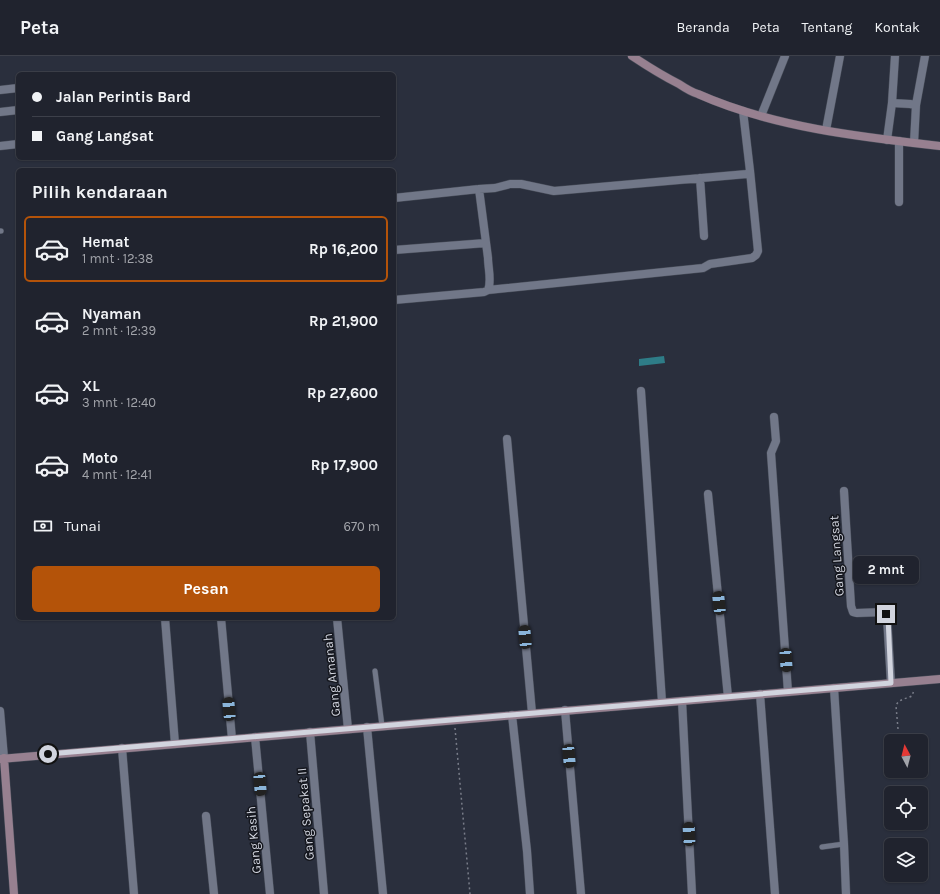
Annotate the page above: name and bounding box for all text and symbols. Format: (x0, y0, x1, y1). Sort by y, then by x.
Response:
text: Peta (20, 17, 60, 39)
text: Beranda (677, 19, 730, 36)
text: Peta (752, 19, 780, 36)
text: Tentang (802, 19, 853, 36)
text: Kontak (875, 19, 920, 36)
text: Jalan Perintis Bard (56, 88, 191, 106)
text: Gang Langsat (56, 127, 154, 145)
text: Pilih kendaraan (32, 181, 168, 203)
icon: car (34, 231, 70, 267)
text: Hemat (82, 233, 129, 251)
text: Rp 16,200 (309, 240, 378, 258)
text: 1 mnt · 12:38 (82, 251, 153, 266)
icon: car (34, 303, 70, 339)
text: Nyaman (82, 305, 141, 323)
text: Rp 21,900 (309, 312, 378, 330)
text: 2 mnt · 12:39 (82, 323, 156, 338)
icon: car (34, 375, 70, 411)
text: XL (82, 377, 100, 395)
text: Rp 27,600 (307, 384, 378, 402)
text: 3 mnt · 12:40 (82, 395, 156, 410)
icon: car (34, 447, 70, 483)
text: Moto (82, 449, 118, 467)
text: Rp 17,900 (311, 456, 378, 474)
text: 4 mnt · 12:41 (82, 467, 152, 482)
icon: cash (32, 515, 54, 537)
street label: Gang Langsat (826, 515, 847, 597)
text: Tunai (64, 517, 101, 535)
text: 670 m (343, 519, 380, 534)
callout: 2 mnt (853, 556, 919, 584)
text: 2 mnt (868, 562, 904, 577)
button: Pesan (32, 566, 380, 612)
car (712, 590, 726, 616)
route end (877, 605, 895, 623)
car (518, 625, 532, 649)
street label: Gang Amanah (320, 633, 343, 717)
car (779, 648, 793, 672)
car (222, 697, 236, 721)
north arrow (884, 734, 928, 778)
map controls (884, 734, 928, 882)
car (562, 744, 576, 768)
route start (39, 745, 57, 763)
street label: Gang Sepakat II (294, 767, 317, 861)
car (253, 772, 267, 796)
button: locate (884, 786, 928, 830)
street label: Gang Kasih (243, 806, 264, 874)
car (682, 822, 696, 846)
button: layers (884, 838, 928, 882)

